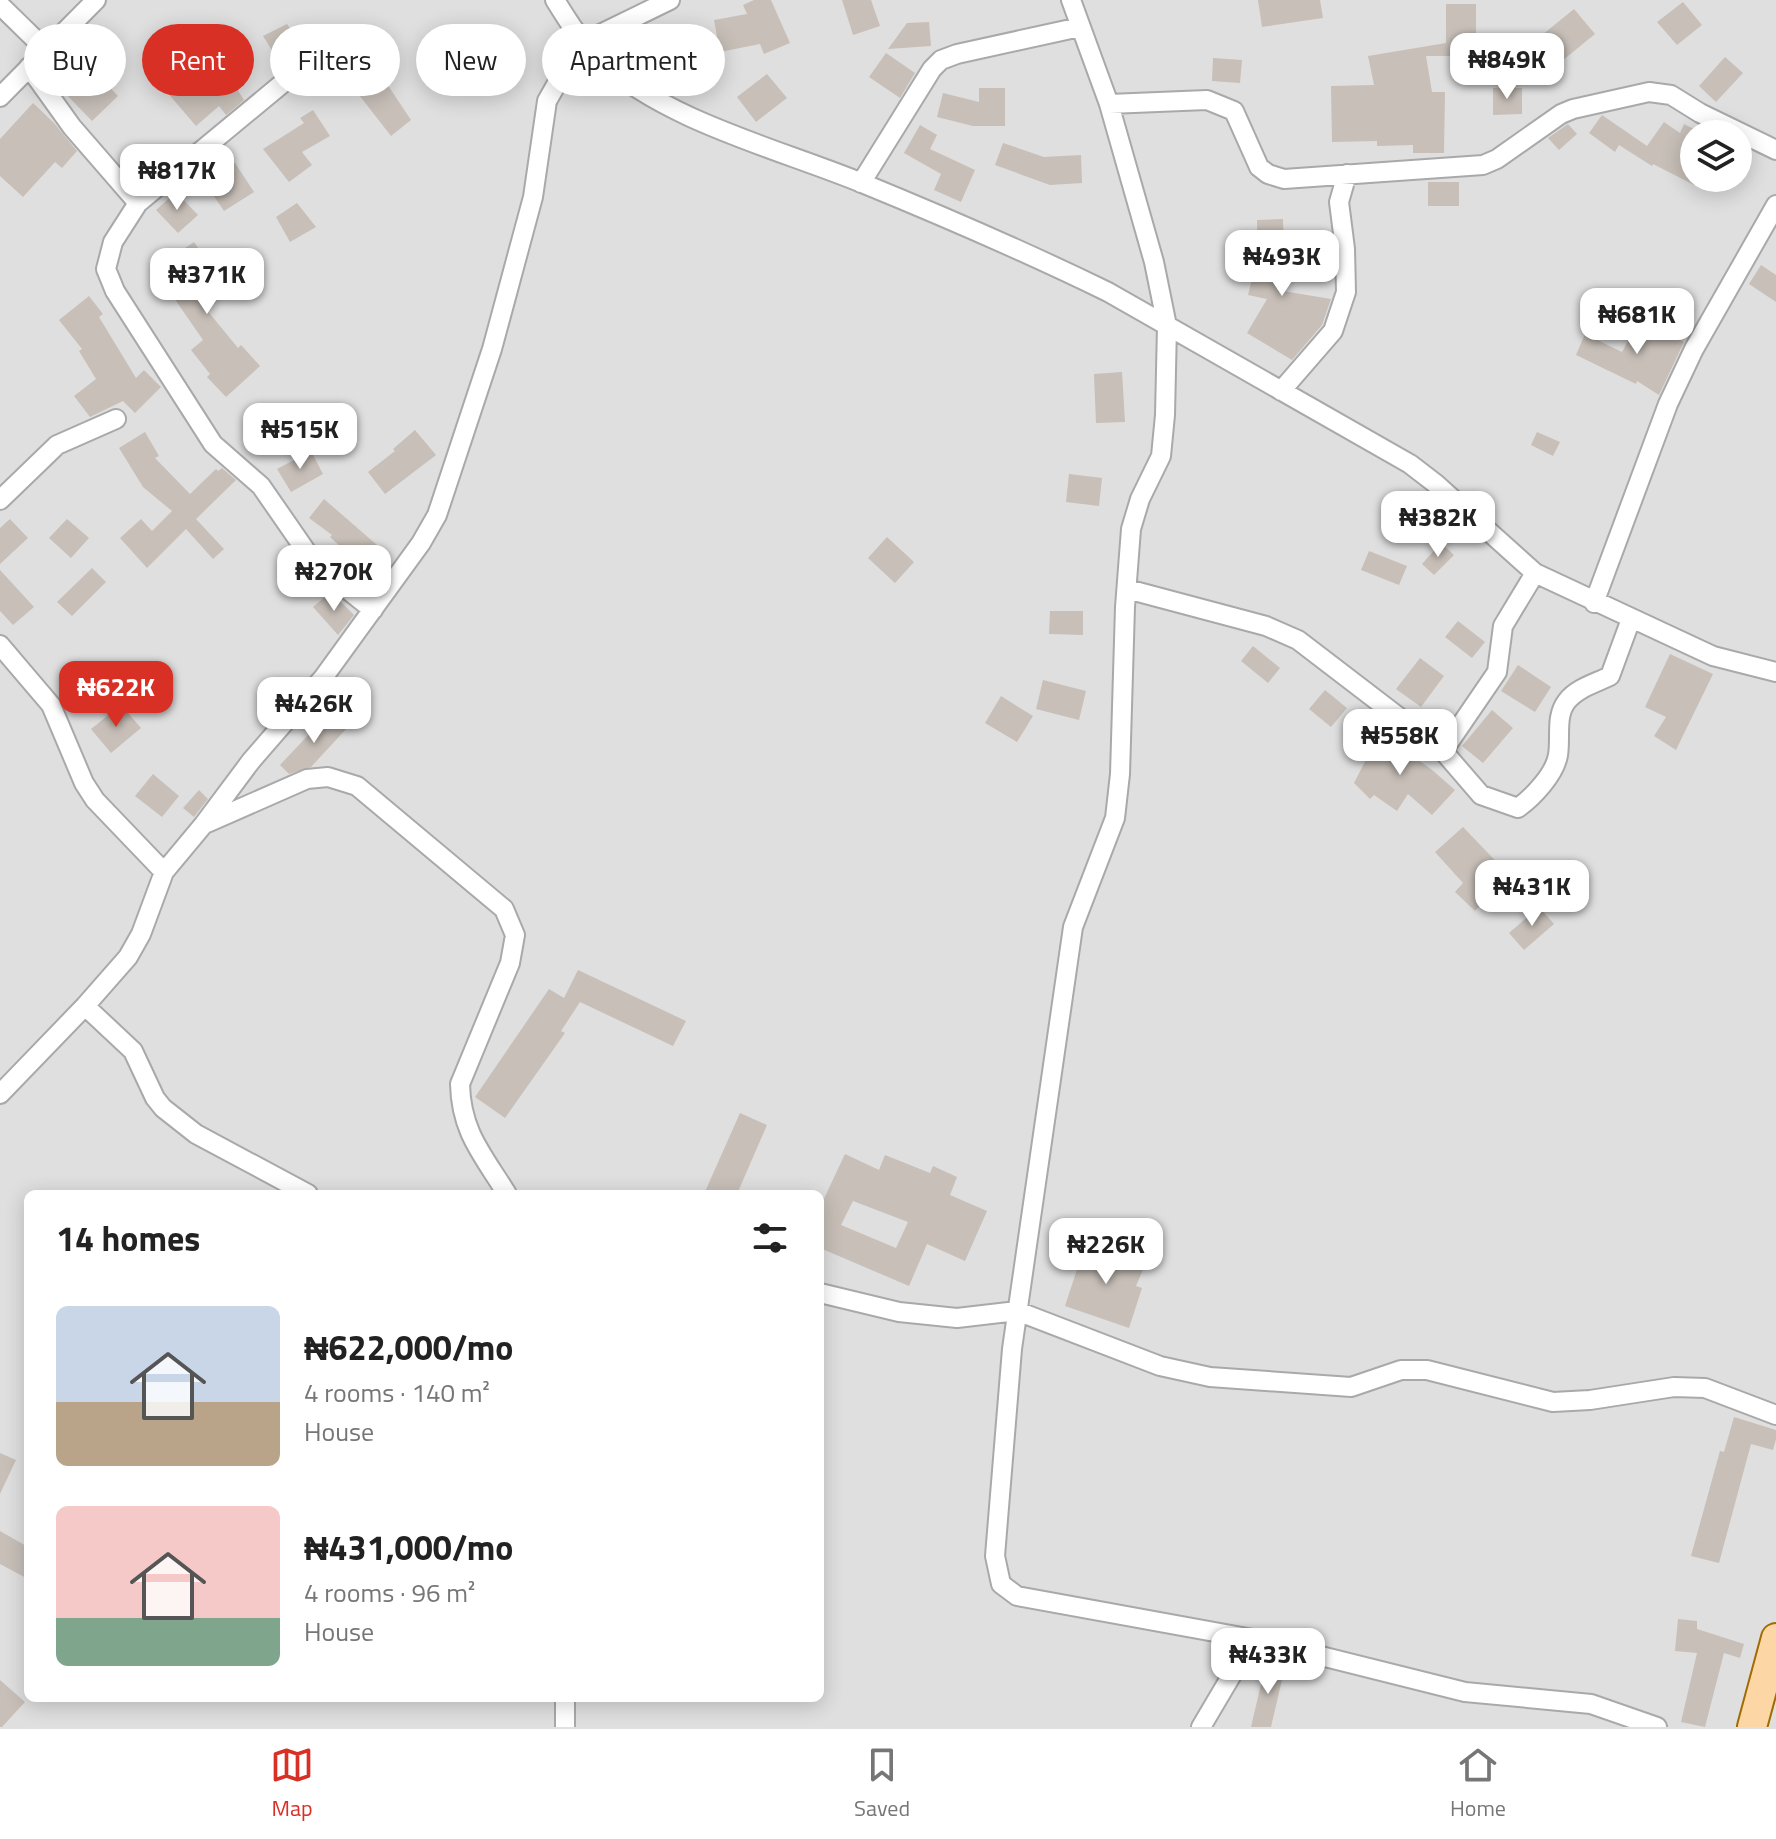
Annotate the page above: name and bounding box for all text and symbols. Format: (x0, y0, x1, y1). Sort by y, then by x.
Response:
chip: Buy (24, 24, 126, 96)
chip: Rent (142, 24, 254, 96)
chip: Filters (270, 24, 400, 96)
chip: New (416, 24, 526, 96)
chip: Apartment (542, 24, 725, 96)
pin: ₦849K (1451, 33, 1563, 101)
text: ₦849K (1468, 39, 1546, 78)
map controls (1680, 120, 1752, 192)
button: layers (1680, 120, 1752, 192)
pin: ₦817K (121, 144, 233, 212)
text: ₦817K (138, 150, 216, 189)
pin: ₦493K (1226, 230, 1338, 298)
text: ₦493K (1243, 236, 1321, 275)
pin: ₦371K (151, 248, 263, 316)
text: ₦371K (168, 254, 246, 293)
pin: ₦681K (1581, 288, 1693, 356)
text: ₦681K (1598, 294, 1676, 333)
pin: ₦515K (244, 403, 356, 471)
text: ₦515K (261, 409, 339, 448)
pin: ₦382K (1382, 491, 1494, 559)
text: ₦382K (1399, 497, 1477, 536)
pin: ₦270K (278, 545, 390, 613)
text: ₦270K (295, 551, 373, 590)
pin: ₦622K (60, 661, 172, 729)
text: ₦622K (77, 667, 155, 706)
pin: ₦426K (258, 677, 370, 745)
text: ₦426K (275, 683, 353, 722)
pin: ₦558K (1344, 709, 1456, 777)
text: ₦558K (1361, 715, 1439, 754)
pin: ₦431K (1476, 860, 1588, 928)
text: ₦431K (1493, 866, 1571, 905)
text: 14 homes (56, 1212, 200, 1264)
icon: filters (748, 1216, 792, 1260)
pin: ₦226K (1050, 1218, 1162, 1286)
text: ₦226K (1067, 1224, 1145, 1263)
text: ₦622,000/mo (304, 1321, 513, 1373)
icon: home (120, 1338, 216, 1434)
text: 4 rooms · 140 m² (304, 1373, 490, 1412)
text: House (304, 1412, 374, 1451)
text: ₦431,000/mo (304, 1521, 513, 1573)
icon: home (120, 1538, 216, 1634)
text: 4 rooms · 96 m² (304, 1573, 475, 1612)
text: House (304, 1612, 374, 1651)
pin: ₦433K (1212, 1628, 1324, 1696)
text: ₦433K (1229, 1634, 1307, 1673)
tab: Map (270, 1743, 314, 1825)
tab: Saved (854, 1743, 910, 1825)
tab: Home (1450, 1743, 1506, 1825)

